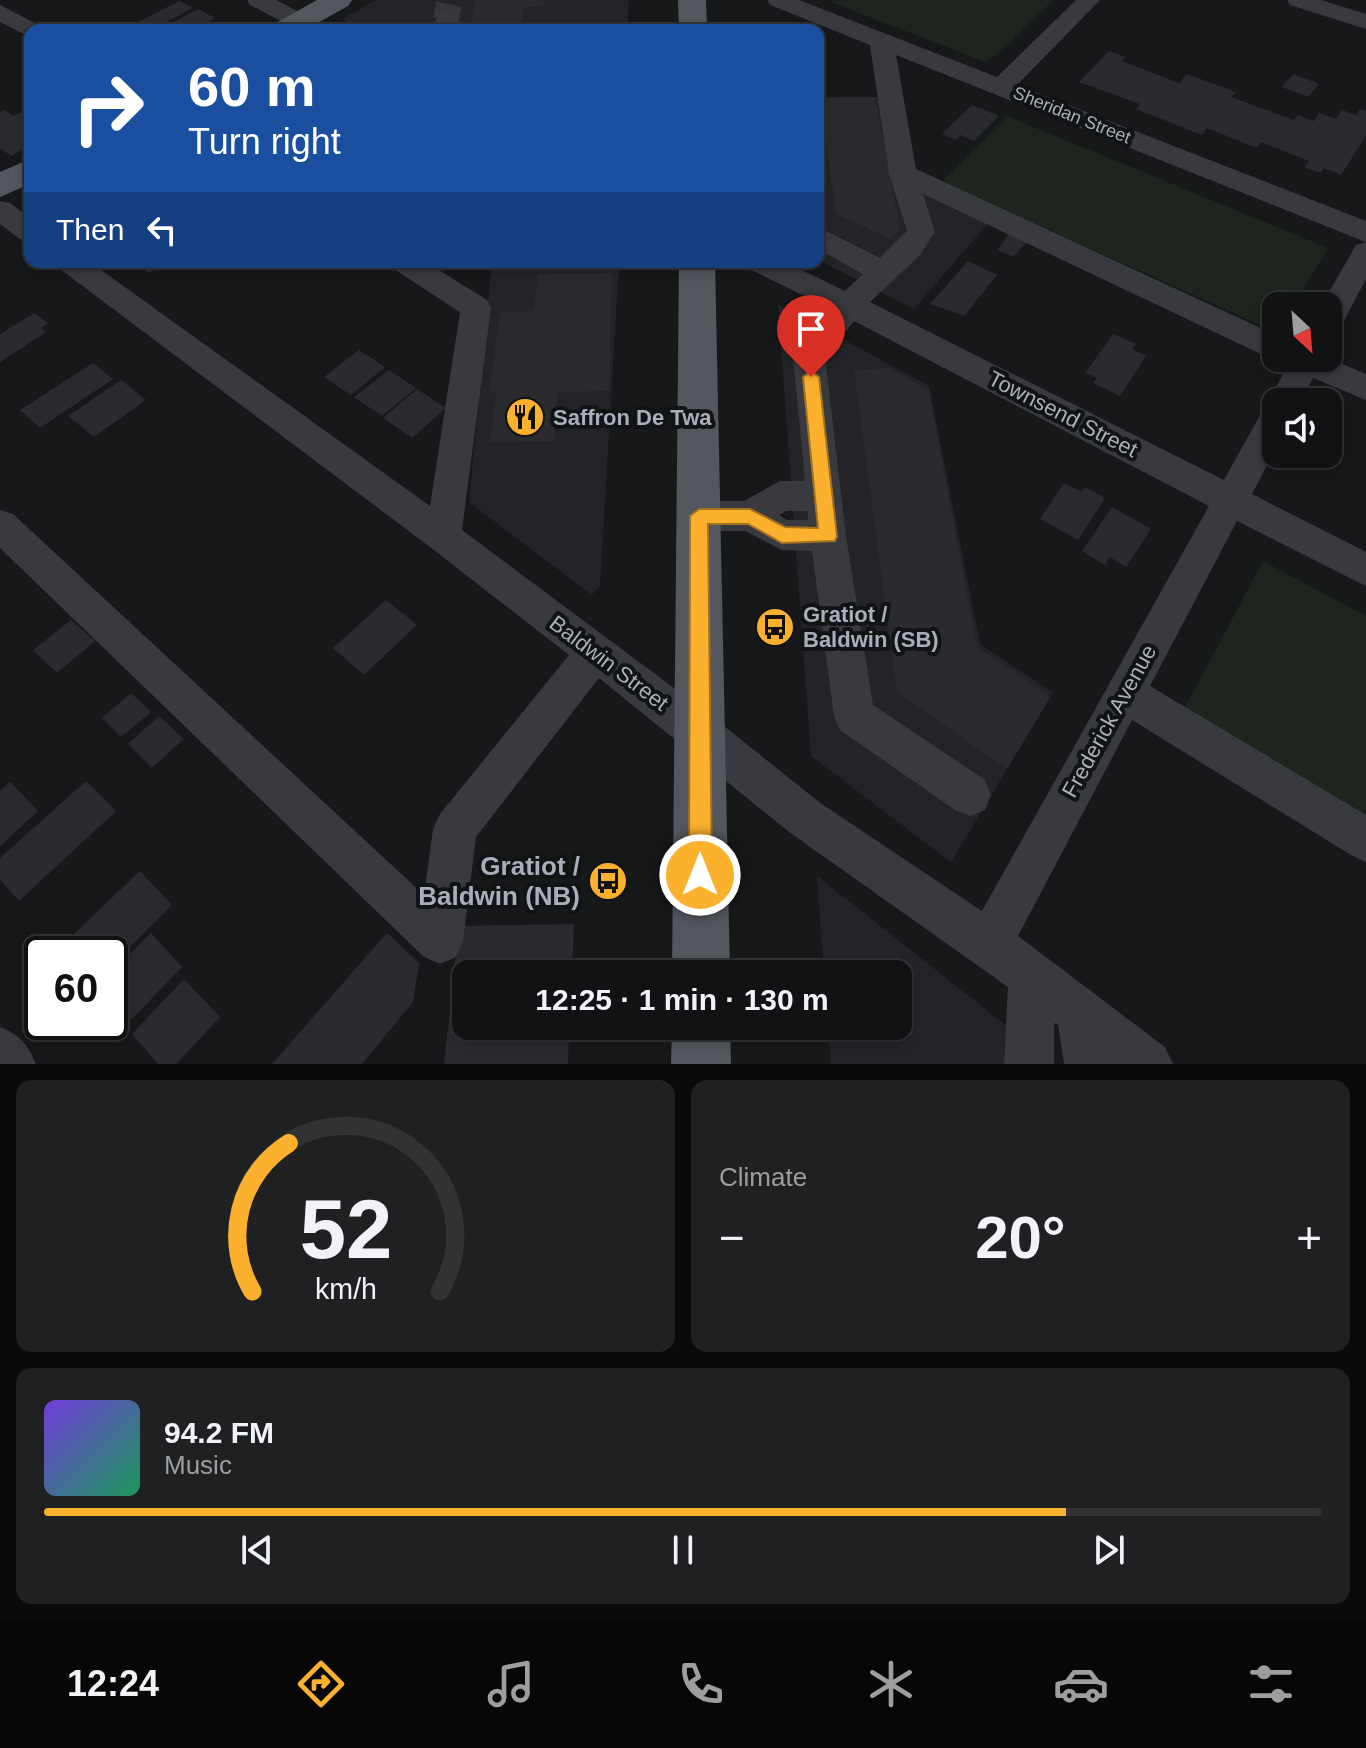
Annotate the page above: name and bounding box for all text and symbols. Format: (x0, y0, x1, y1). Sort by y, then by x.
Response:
text: 60 m (188, 55, 316, 118)
icon: right (56, 56, 160, 160)
street label: Sheridan Street (1010, 82, 1134, 148)
text: Turn right (188, 121, 341, 162)
icon: left (140, 208, 184, 252)
text: Then (56, 213, 124, 246)
north arrow (1262, 292, 1342, 372)
map controls (1262, 292, 1342, 468)
pin (777, 295, 845, 377)
icon: arrive (789, 307, 833, 351)
street label: Townsend Street (984, 366, 1142, 462)
button: sound (1262, 388, 1342, 468)
restaurant icon: Saffron De Twa (504, 396, 546, 438)
place label: Saffron De Twa (553, 405, 712, 430)
place label: Gratiot / Baldwin (SB) (803, 602, 939, 652)
bus stop icon: Gratiot / Baldwin (SB) (754, 606, 796, 648)
street label: Baldwin Street (545, 610, 673, 716)
street label: Frederick Avenue (1057, 640, 1161, 802)
position arrow (658, 833, 742, 917)
place label: Gratiot / Baldwin (NB) (418, 851, 580, 911)
bus stop icon: Gratiot / Baldwin (NB) (587, 860, 629, 902)
speed limit sign: 60 (24, 936, 128, 1040)
text: 12:25 · 1 min · 130 m (535, 983, 829, 1016)
text: Climate (719, 1162, 807, 1192)
text: 52 (299, 1183, 392, 1276)
text: 20° (975, 1204, 1066, 1271)
text: − (719, 1213, 745, 1262)
text: + (1296, 1213, 1322, 1262)
text: km/h (315, 1273, 376, 1305)
text: 94.2 FM (164, 1416, 274, 1449)
text: Music (164, 1450, 232, 1480)
icon: previous (235, 1528, 279, 1572)
icon: pause (661, 1528, 705, 1572)
icon: next (1087, 1528, 1131, 1572)
icon: directions (293, 1656, 349, 1712)
icon: music (483, 1656, 539, 1712)
icon: phone (673, 1656, 729, 1712)
icon: climate (863, 1656, 919, 1712)
icon: car (1053, 1656, 1109, 1712)
icon: filters (1243, 1656, 1299, 1712)
text: 12:24 (67, 1663, 159, 1704)

